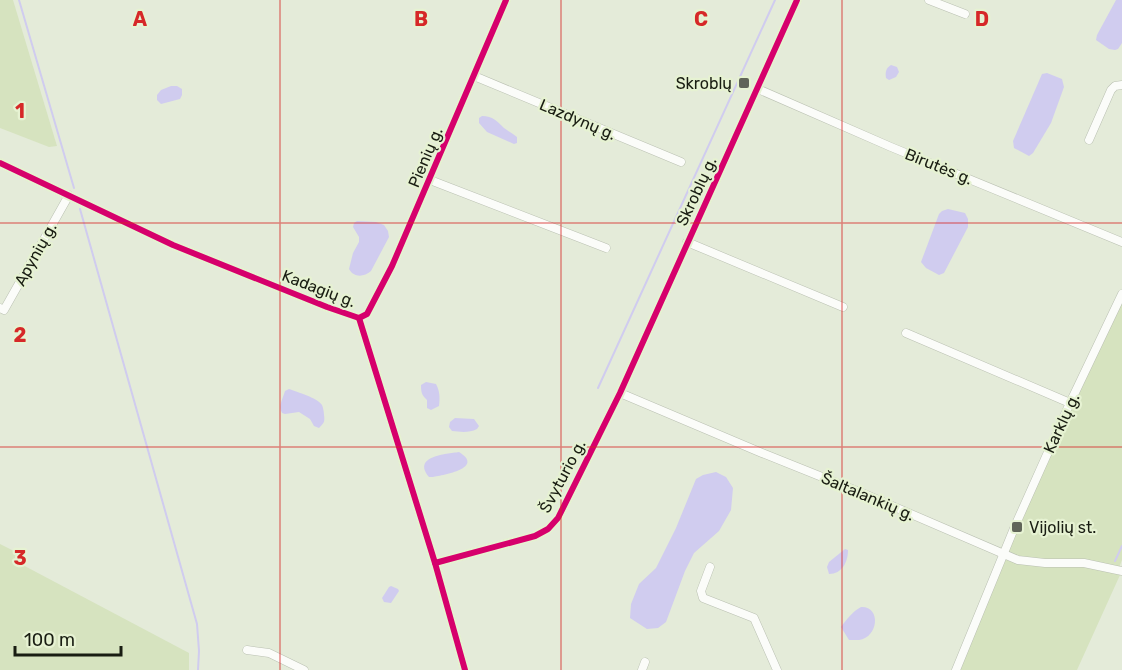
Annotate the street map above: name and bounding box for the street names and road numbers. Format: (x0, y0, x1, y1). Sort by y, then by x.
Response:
street label: Lazdynų g. (537, 95, 619, 144)
street label: Pienių g. (404, 124, 447, 190)
street label: Birutės g. (902, 144, 975, 189)
street label: Skroblų g. (672, 154, 721, 229)
street label: Apynių g. (10, 219, 61, 289)
street label: Kadagių g. (279, 266, 358, 311)
street label: Karklų g. (1039, 390, 1084, 456)
street label: Švyturio g. (534, 436, 590, 516)
street label: Šaltalankių g. (818, 467, 918, 525)

